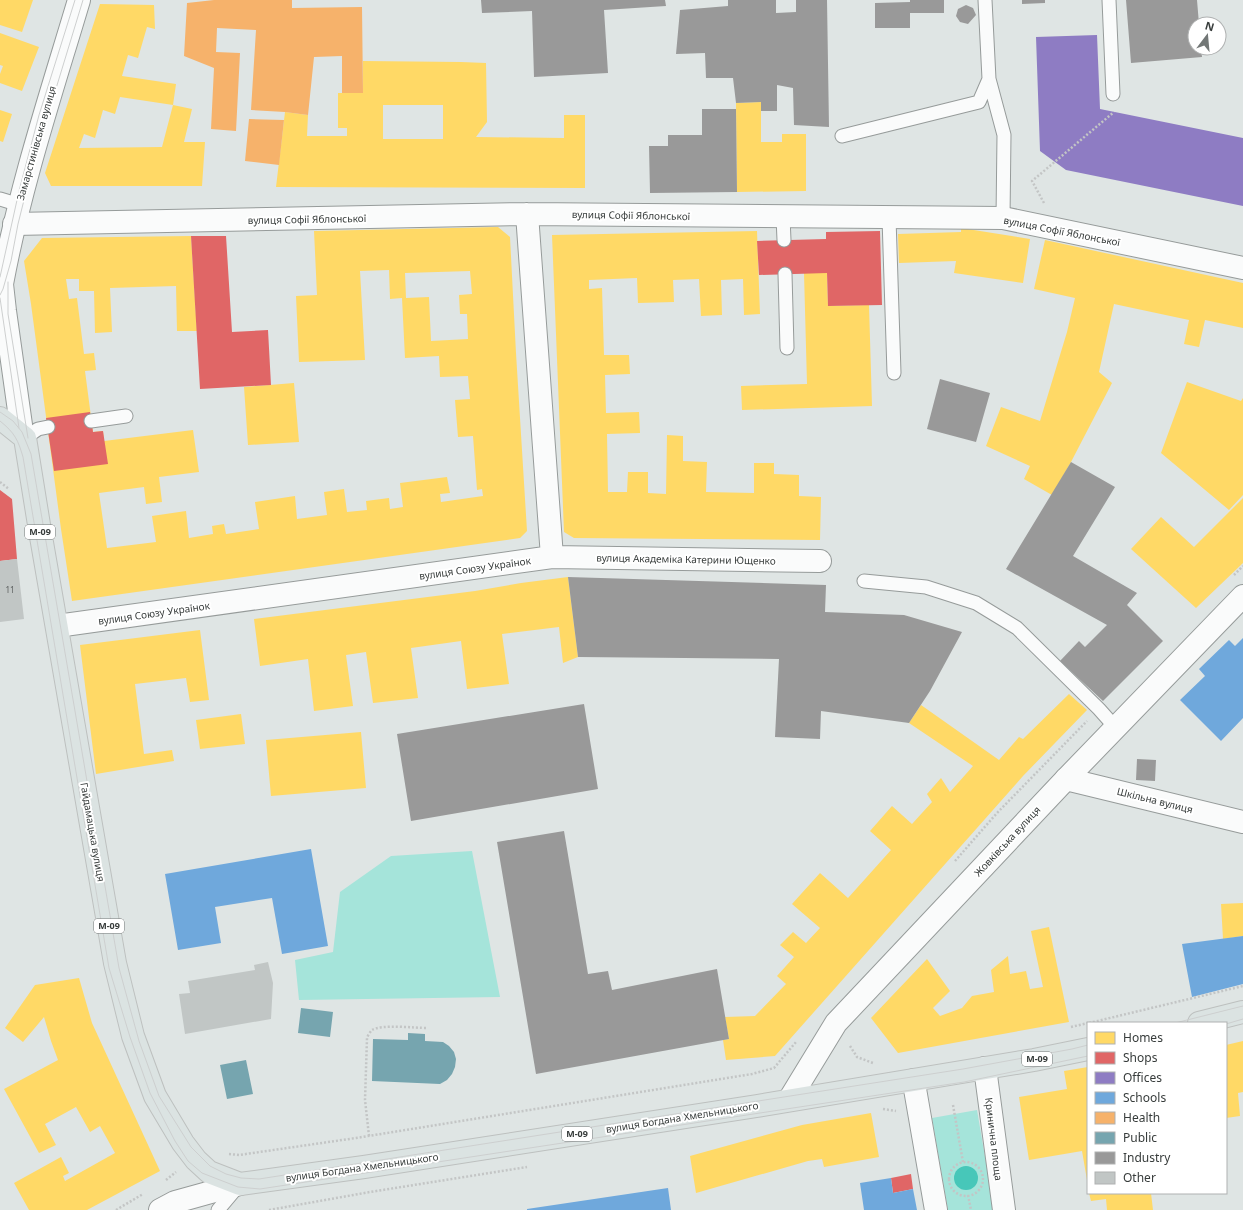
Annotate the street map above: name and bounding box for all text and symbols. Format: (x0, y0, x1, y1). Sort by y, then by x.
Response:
north arrow (1187, 16, 1227, 56)
text: N (1204, 17, 1216, 34)
street label: Замарстинівська вулиця (13, 84, 59, 202)
street label: вулиця Софії Яблонської (572, 207, 691, 223)
street label: вулиця Софії Яблонської (248, 211, 367, 227)
street label: вулиця Софії Яблонської (1003, 213, 1122, 249)
road number: М-09 (25, 525, 55, 539)
street label: вулиця Академіка Катерини Ющенко (596, 550, 776, 568)
street label: вулиця Союзу Українок (418, 553, 532, 583)
house number: 11 (5, 584, 15, 595)
street label: вулиця Союзу Українок (97, 598, 211, 628)
street label: Гайдамацька вулиця (77, 781, 109, 883)
street label: Шкільна вулиця (1115, 784, 1195, 816)
street label: Жовківська вулиця (971, 803, 1043, 879)
road number: М-09 (94, 919, 124, 933)
legend (1087, 1022, 1227, 1194)
text: Homes (1123, 1029, 1163, 1046)
text: Shops (1123, 1049, 1158, 1066)
road number: М-09 (1022, 1052, 1052, 1066)
text: Offices (1123, 1069, 1162, 1086)
text: Schools (1123, 1089, 1166, 1106)
street label: Кринична площа (982, 1097, 1006, 1181)
street label: вулиця Богдана Хмельницького (605, 1098, 759, 1136)
text: Health (1123, 1109, 1160, 1126)
road number: М-09 (562, 1127, 592, 1141)
text: Public (1123, 1129, 1157, 1146)
street label: вулиця Богдана Хмельницького (285, 1149, 439, 1185)
text: Industry (1123, 1149, 1171, 1166)
text: Other (1123, 1169, 1156, 1186)

